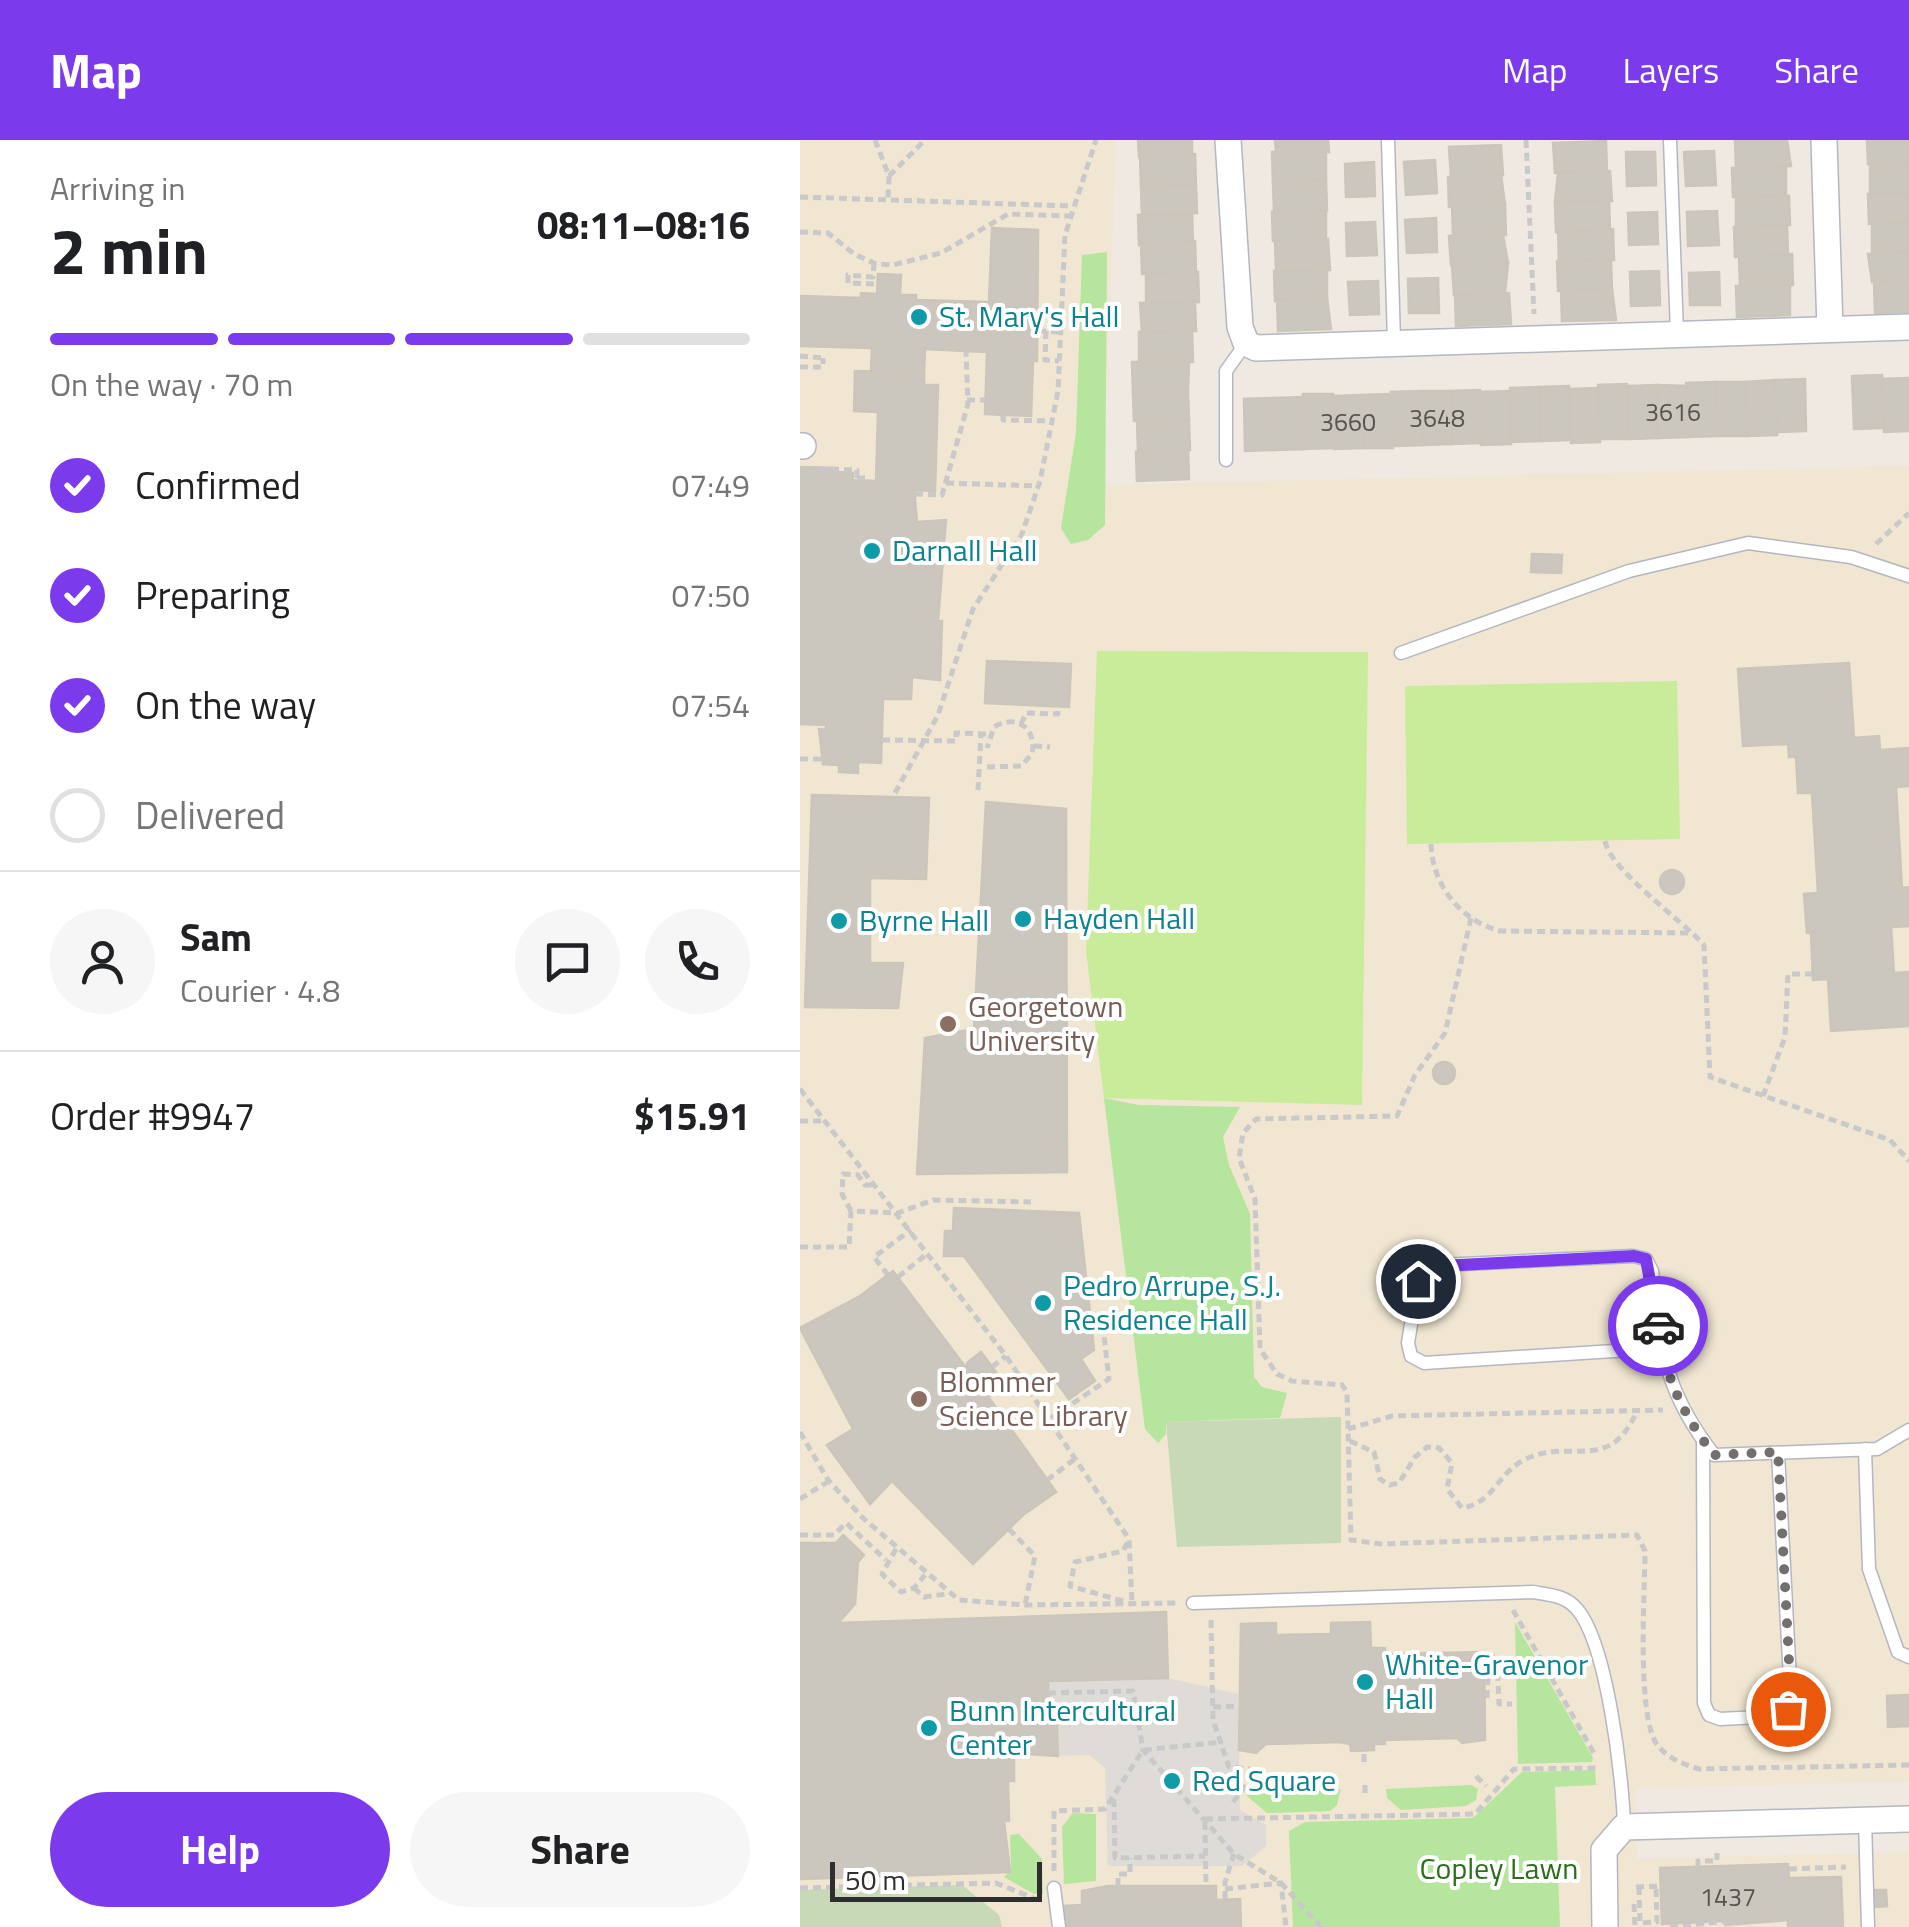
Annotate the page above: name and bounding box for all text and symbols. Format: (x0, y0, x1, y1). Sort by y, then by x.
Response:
text: Map (50, 34, 142, 107)
text: Map (1502, 43, 1567, 97)
text: Layers (1622, 43, 1719, 97)
text: Share (1774, 43, 1859, 97)
text: Arriving in (50, 164, 186, 212)
text: 08:11–08:16 (537, 196, 750, 254)
text: 2 min (50, 200, 208, 299)
place label: St. Mary's Hall (939, 293, 1119, 339)
marker: St. Mary's Hall (908, 306, 930, 328)
text: On the way · 70 m (50, 360, 293, 408)
house number: 3616 (1645, 393, 1701, 431)
house number: 3648 (1409, 399, 1465, 437)
house number: 3660 (1320, 403, 1376, 441)
text: Confirmed (135, 456, 301, 514)
icon: check (50, 458, 105, 513)
text: 07:49 (671, 461, 750, 509)
place label: Darnall Hall (892, 527, 1038, 573)
marker: Darnall Hall (861, 540, 883, 562)
text: Preparing (135, 566, 290, 624)
icon: check (50, 568, 105, 623)
text: 07:50 (671, 571, 750, 619)
text: On the way (135, 676, 316, 734)
icon: check (50, 678, 105, 733)
text: 07:54 (671, 681, 750, 729)
text: Delivered (135, 786, 285, 844)
place label: Hayden Hall (1043, 895, 1195, 941)
place label: Byrne Hall (859, 897, 989, 943)
text: Sam (180, 908, 252, 966)
marker: Hayden Hall (1012, 908, 1034, 930)
button: person (50, 909, 155, 1014)
button: chat (515, 909, 620, 1014)
button: phone (645, 909, 750, 1014)
marker: Byrne Hall (828, 910, 850, 932)
text: Courier · 4.8 (180, 966, 340, 1014)
place label: Georgetown University (968, 983, 1123, 1063)
marker: Georgetown University (937, 1013, 959, 1035)
text: Order #9947 (50, 1087, 255, 1145)
text: $15.91 (634, 1087, 750, 1145)
pin (1376, 1239, 1461, 1324)
icon: home (1391, 1254, 1446, 1309)
place label: Pedro Arrupe, S.J. Residence Hall (1063, 1262, 1281, 1342)
courier (1608, 1276, 1708, 1376)
marker: Pedro Arrupe, S.J. Residence Hall (1032, 1292, 1054, 1314)
icon: car (1631, 1299, 1686, 1354)
place label: Blommer Science Library (939, 1358, 1128, 1438)
marker: Blommer Science Library (908, 1388, 930, 1410)
place label: White-Gravenor Hall (1385, 1641, 1588, 1721)
pin (1746, 1667, 1831, 1752)
marker: White-Gravenor Hall (1354, 1671, 1376, 1693)
icon: bag (1761, 1682, 1816, 1737)
place label: Bunn Intercultural Center (949, 1687, 1176, 1767)
marker: Bunn Intercultural Center (918, 1717, 940, 1739)
place label: Red Square (1192, 1757, 1336, 1803)
marker: Red Square (1161, 1770, 1183, 1792)
button: Help (50, 1792, 390, 1907)
button: Share (410, 1792, 750, 1907)
park label: Copley Lawn (1420, 1845, 1578, 1891)
scale bar (830, 1857, 1042, 1902)
text: 50 m (845, 1858, 906, 1901)
house number: 1437 (1700, 1878, 1756, 1916)

